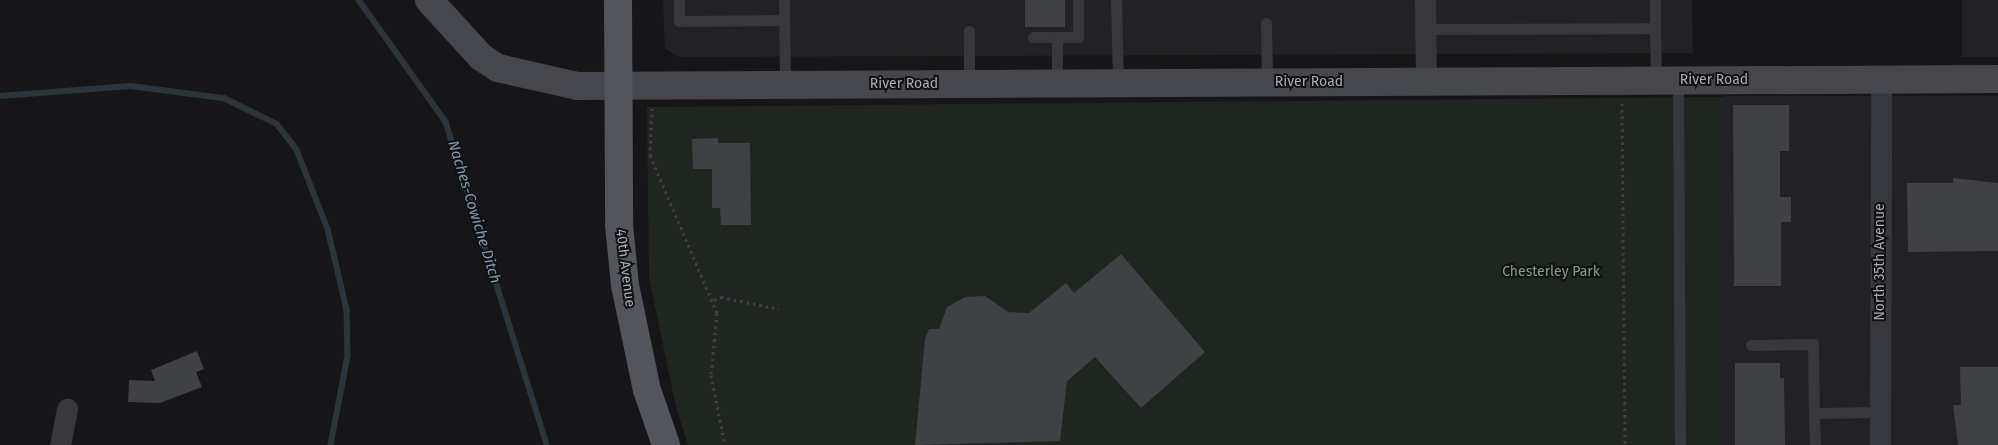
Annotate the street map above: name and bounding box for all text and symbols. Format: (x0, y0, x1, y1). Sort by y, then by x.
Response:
street label: River Road (1680, 72, 1748, 88)
street label: River Road (1275, 74, 1343, 90)
street label: River Road (870, 76, 938, 92)
water label: Naches-Cowiche Ditch (444, 138, 504, 286)
street label: North 35th Avenue (1872, 203, 1888, 321)
street label: 40th Avenue (612, 228, 638, 308)
park label: Chesterley Park (1502, 264, 1600, 280)

